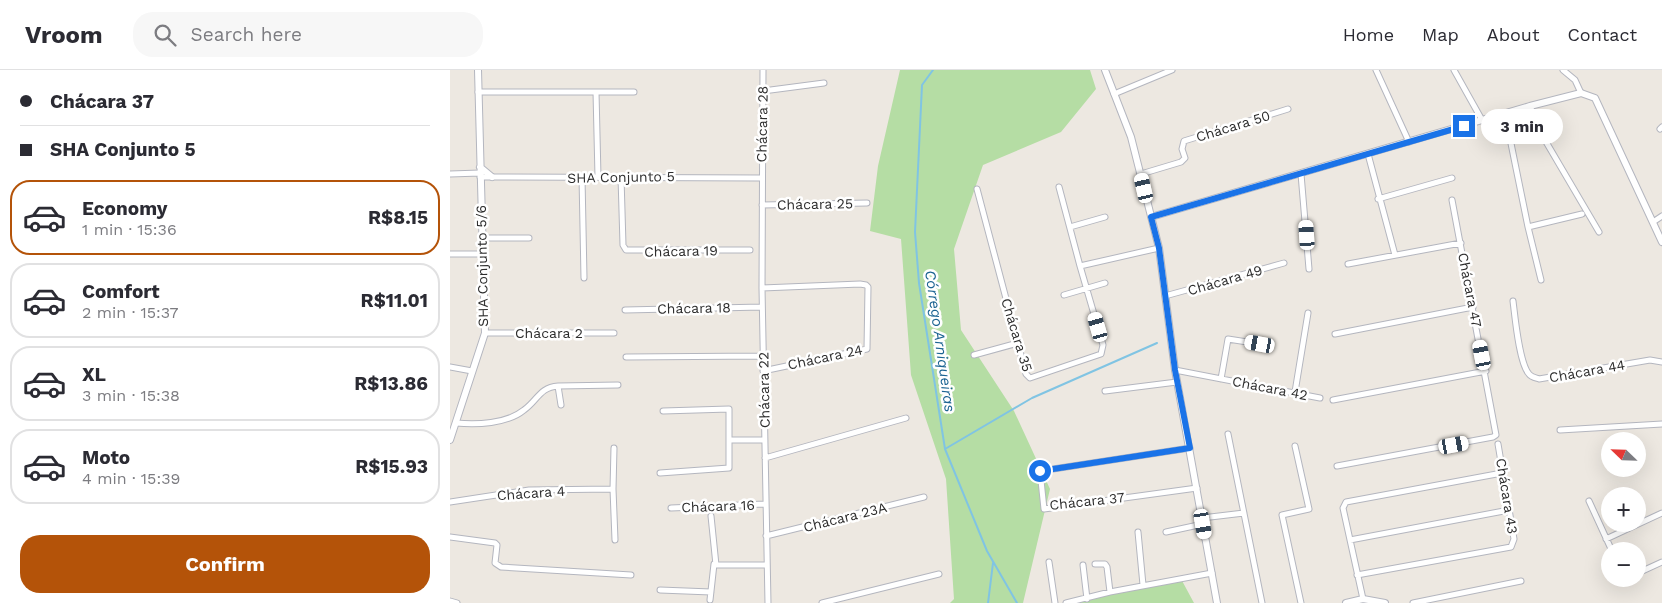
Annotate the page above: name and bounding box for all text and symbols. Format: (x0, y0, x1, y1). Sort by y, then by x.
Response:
search box (133, 12, 483, 57)
text: Vroom (25, 21, 103, 49)
icon: search (151, 21, 179, 49)
text: Search here (191, 23, 302, 46)
text: Home (1343, 24, 1394, 45)
text: Map (1422, 24, 1459, 45)
text: About (1487, 24, 1539, 45)
text: Contact (1567, 24, 1637, 45)
street label: Chácara 28 (753, 86, 771, 162)
text: Chácara 37 (50, 90, 154, 113)
street label: Chácara 50 (1194, 107, 1272, 145)
callout: 3 min (1482, 108, 1564, 144)
route end (1453, 115, 1475, 137)
text: 3 min (1500, 117, 1544, 136)
text: SHA Conjunto 5 (50, 138, 196, 161)
street label: SHA Conjunto 5 (567, 168, 675, 186)
car (1133, 172, 1154, 204)
icon: car (22, 195, 67, 240)
street label: Chácara 25 (777, 195, 853, 213)
text: Economy (82, 197, 167, 220)
street label: SHA Conjunto 5/6 (473, 205, 491, 327)
text: R$8.15 (368, 206, 428, 229)
text: 1 min · 15:36 (82, 220, 177, 239)
car (1298, 220, 1315, 250)
street label: Chácara 19 (644, 242, 718, 260)
street label: Chácara 47 (1455, 251, 1485, 329)
street label: Chácara 49 (1186, 262, 1264, 298)
water label: Córrego Arniqueiras (921, 269, 959, 413)
icon: car (22, 278, 67, 323)
text: Comfort (82, 280, 160, 303)
text: R$11.01 (361, 289, 428, 312)
street label: Chácara 35 (998, 296, 1036, 374)
street label: Chácara 18 (657, 299, 731, 317)
text: 2 min · 15:37 (82, 303, 178, 322)
car (1086, 311, 1109, 343)
street label: Chácara 2 (515, 325, 583, 341)
car (1243, 334, 1276, 354)
car (1471, 339, 1492, 371)
street label: Chácara 24 (786, 341, 864, 373)
street label: Chácara 22 (755, 352, 773, 428)
street label: Chácara 44 (1548, 356, 1626, 386)
icon: car (22, 361, 67, 406)
text: XL (82, 363, 106, 386)
text: R$13.86 (354, 372, 428, 395)
street label: Chácara 42 (1231, 373, 1309, 403)
text: 3 min · 15:38 (82, 386, 180, 405)
north arrow (1601, 432, 1646, 478)
map controls (1601, 432, 1646, 587)
car (1437, 435, 1470, 455)
icon: car (22, 444, 67, 489)
text: Moto (82, 446, 130, 469)
text: R$15.93 (355, 455, 428, 478)
street label: Chácara 43 (1493, 457, 1521, 535)
route start (1029, 460, 1051, 482)
text: 4 min · 15:39 (82, 469, 180, 488)
street label: Chácara 4 (496, 483, 566, 503)
button: + (1601, 487, 1646, 532)
street label: Chácara 37 (1049, 489, 1125, 513)
street label: Chácara 16 (681, 497, 755, 515)
street label: Chácara 23A (802, 499, 888, 535)
car (1193, 508, 1212, 540)
button: Confirm (20, 535, 430, 593)
button: − (1601, 542, 1646, 587)

